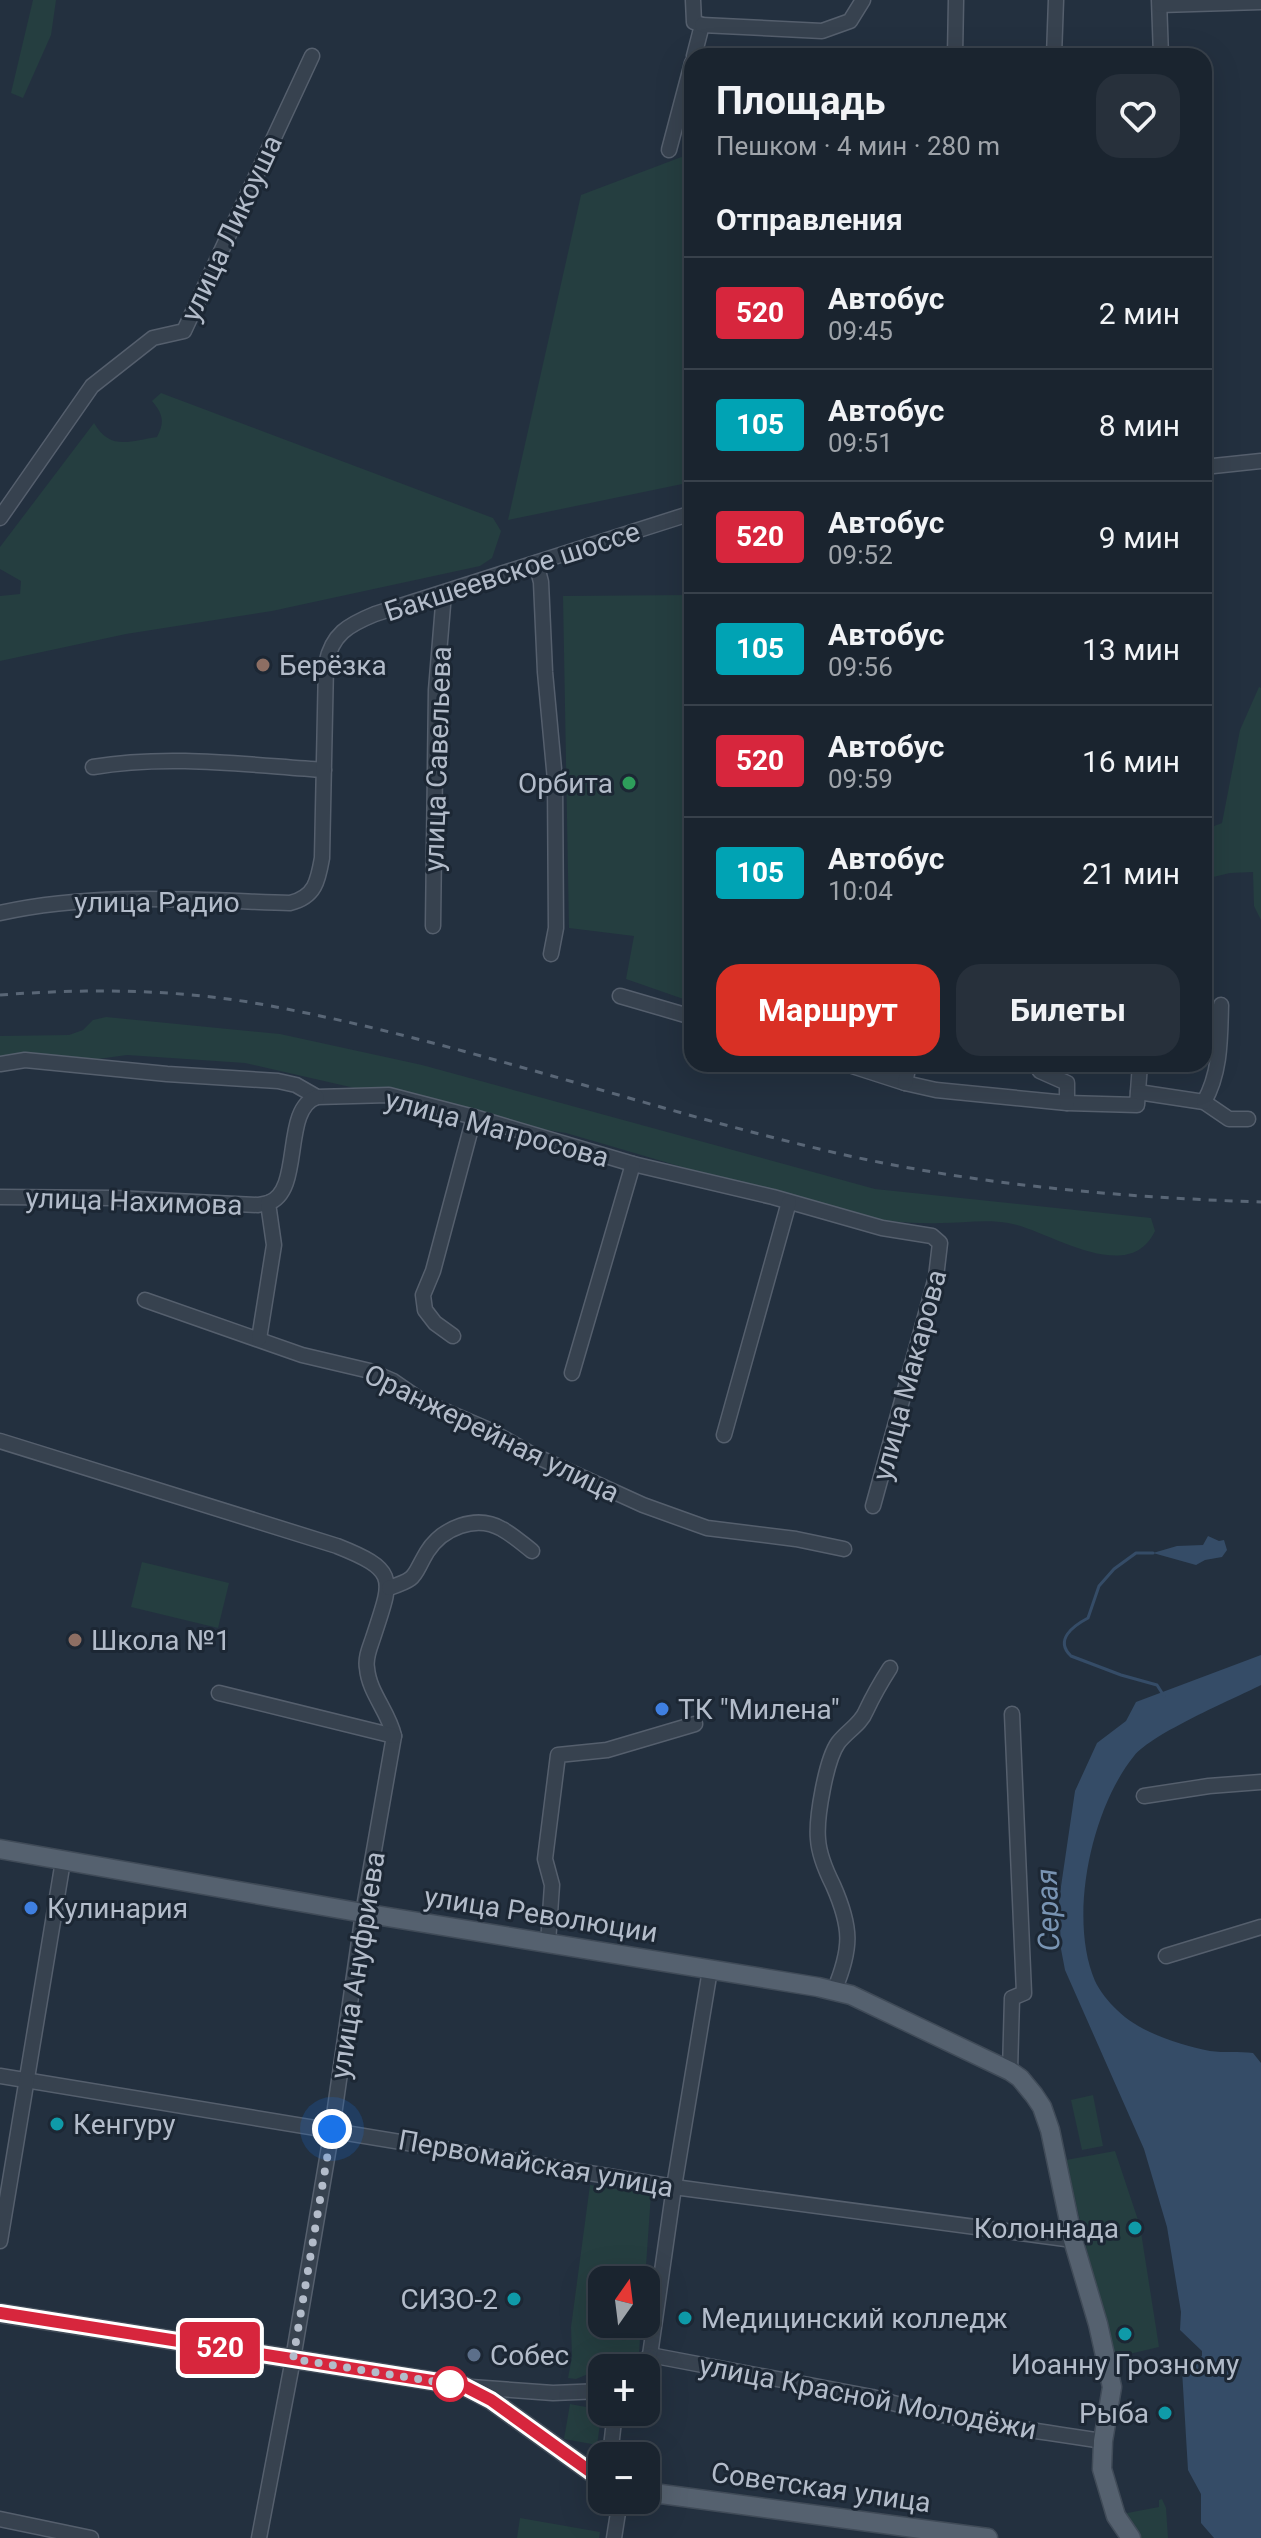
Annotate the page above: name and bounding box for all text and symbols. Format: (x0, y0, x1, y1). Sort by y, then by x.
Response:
button: heart (1096, 74, 1180, 158)
text: Площадь (716, 79, 885, 123)
street label: улица Ликоуша (174, 130, 289, 327)
text: Пешком · 4 мин · 280 m (716, 131, 1000, 161)
text: Отправления (716, 202, 903, 237)
text: Автобус (828, 281, 944, 316)
text: 520 (736, 296, 784, 329)
text: 2 мин (1099, 296, 1180, 331)
text: 09:45 (828, 316, 893, 346)
text: Автобус (828, 393, 944, 428)
text: 105 (736, 408, 784, 441)
text: 8 мин (1099, 408, 1180, 443)
text: 09:51 (828, 428, 893, 458)
text: Автобус (828, 505, 944, 540)
street label: Бакшеевское шоссе (380, 515, 644, 628)
text: 520 (736, 520, 784, 553)
text: 9 мин (1099, 520, 1180, 555)
text: 09:52 (828, 540, 893, 570)
text: Автобус (828, 617, 944, 652)
text: 105 (736, 632, 784, 665)
text: 13 мин (1082, 632, 1180, 667)
street label: улица Савельева (417, 646, 458, 872)
place label: Берёзка (279, 649, 387, 682)
text: 09:56 (828, 652, 893, 682)
marker: Берёзка (254, 656, 272, 674)
text: Автобус (828, 729, 944, 764)
text: 520 (736, 744, 784, 777)
text: 16 мин (1082, 744, 1180, 779)
text: 09:59 (828, 764, 893, 794)
place label: Орбита (518, 767, 613, 800)
marker: Орбита (620, 774, 638, 792)
text: Автобус (828, 841, 944, 876)
text: 105 (736, 856, 784, 889)
text: 21 мин (1082, 856, 1180, 891)
text: 10:04 (828, 876, 893, 906)
street label: улица Радио (74, 886, 240, 919)
button: Маршрут (716, 964, 940, 1056)
button: Билеты (956, 964, 1180, 1056)
street label: улица Матросова (381, 1083, 612, 1174)
street label: улица Нахимова (25, 1181, 243, 1222)
street label: улица Макарова (865, 1266, 953, 1484)
street label: Оранжерейная улица (359, 1357, 625, 1510)
place label: Школа №1 (91, 1624, 231, 1657)
marker: Школа №1 (66, 1631, 84, 1649)
place label: ТК "Милена" (678, 1693, 840, 1726)
marker: ТК "Милена" (653, 1700, 671, 1718)
street label: улица Ануфриева (323, 1849, 392, 2081)
water label: Серая (1029, 1868, 1066, 1952)
street label: улица Революции (422, 1880, 660, 1949)
place label: Кулинария (47, 1892, 188, 1925)
marker: Кулинария (22, 1899, 40, 1917)
place label: Кенгуру (73, 2108, 175, 2141)
your location (312, 2109, 352, 2149)
marker: Кенгуру (48, 2115, 66, 2133)
street label: Первомайская улица (396, 2123, 676, 2204)
place label: Колоннада (974, 2212, 1119, 2245)
marker: Колоннада (1126, 2219, 1144, 2237)
north arrow (588, 2266, 660, 2338)
map controls (588, 2266, 660, 2514)
place label: СИЗО-2 (400, 2283, 498, 2316)
marker: СИЗО-2 (505, 2290, 523, 2308)
place label: Медицинский колледж (701, 2302, 1008, 2335)
marker: Медицинский колледж (676, 2309, 694, 2327)
line badge: 520 (174, 2322, 266, 2374)
marker: Иоанну Грозному (1116, 2325, 1134, 2343)
text: 520 (196, 2331, 244, 2364)
place label: Собес (490, 2339, 569, 2372)
marker: Собес (465, 2346, 483, 2364)
place label: Иоанну Грозному (1011, 2348, 1239, 2381)
street label: улица Красной Молодёжи (696, 2349, 1039, 2446)
button: + (588, 2354, 660, 2426)
unlabelled marker (433, 2367, 467, 2401)
place label: Рыба (1079, 2397, 1149, 2430)
marker: Рыба (1156, 2404, 1174, 2422)
button: − (588, 2442, 660, 2514)
street label: Советская улица (709, 2456, 933, 2519)

